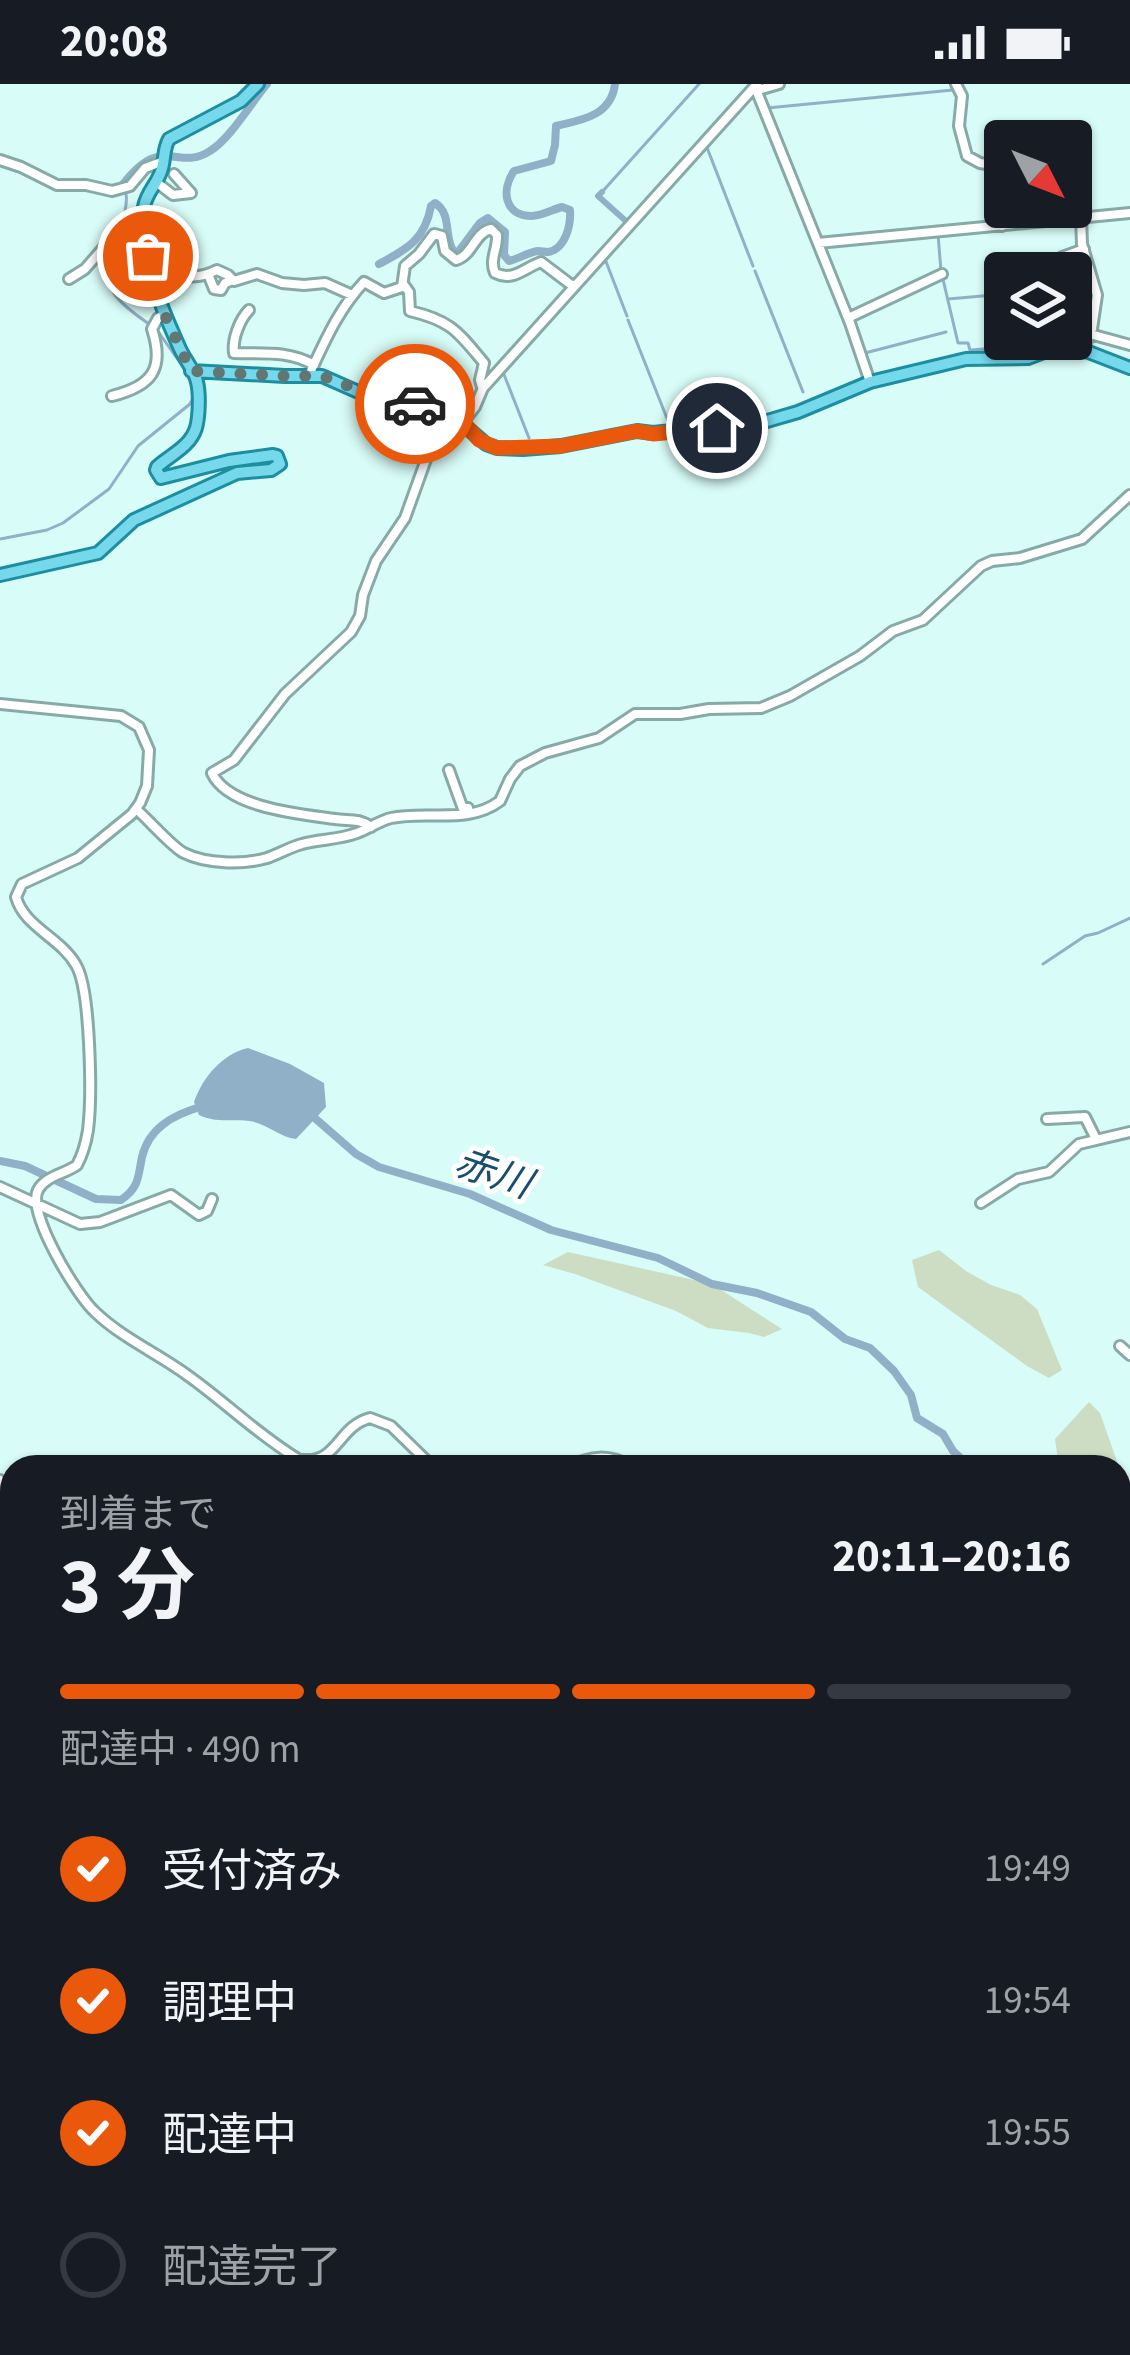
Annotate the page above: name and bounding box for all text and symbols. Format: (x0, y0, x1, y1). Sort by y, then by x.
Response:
text: 20:08 (60, 10, 169, 74)
north arrow (984, 120, 1092, 228)
map controls (984, 120, 1092, 360)
pin (97, 205, 199, 307)
icon: bag (115, 223, 181, 289)
button: layers (984, 252, 1092, 360)
courier (355, 344, 475, 464)
icon: car (382, 371, 448, 437)
pin (666, 377, 768, 479)
icon: home (684, 395, 750, 461)
water label: 赤川 (447, 1135, 543, 1214)
text: 到着まで (60, 1487, 216, 1543)
text: 20:11–20:16 (832, 1525, 1071, 1589)
text: 3 分 (60, 1532, 195, 1643)
text: 配達中 · 490 m (60, 1722, 301, 1778)
icon: check (60, 1836, 126, 1902)
text: 受付済み (162, 1840, 342, 1904)
text: 19:49 (984, 1841, 1071, 1897)
icon: check (60, 1968, 126, 2034)
text: 調理中 (162, 1972, 297, 2036)
text: 19:54 (984, 1973, 1071, 2029)
icon: check (60, 2100, 126, 2166)
text: 配達中 (162, 2104, 297, 2168)
text: 19:55 (984, 2105, 1071, 2161)
text: 配達完了 (162, 2236, 342, 2300)

